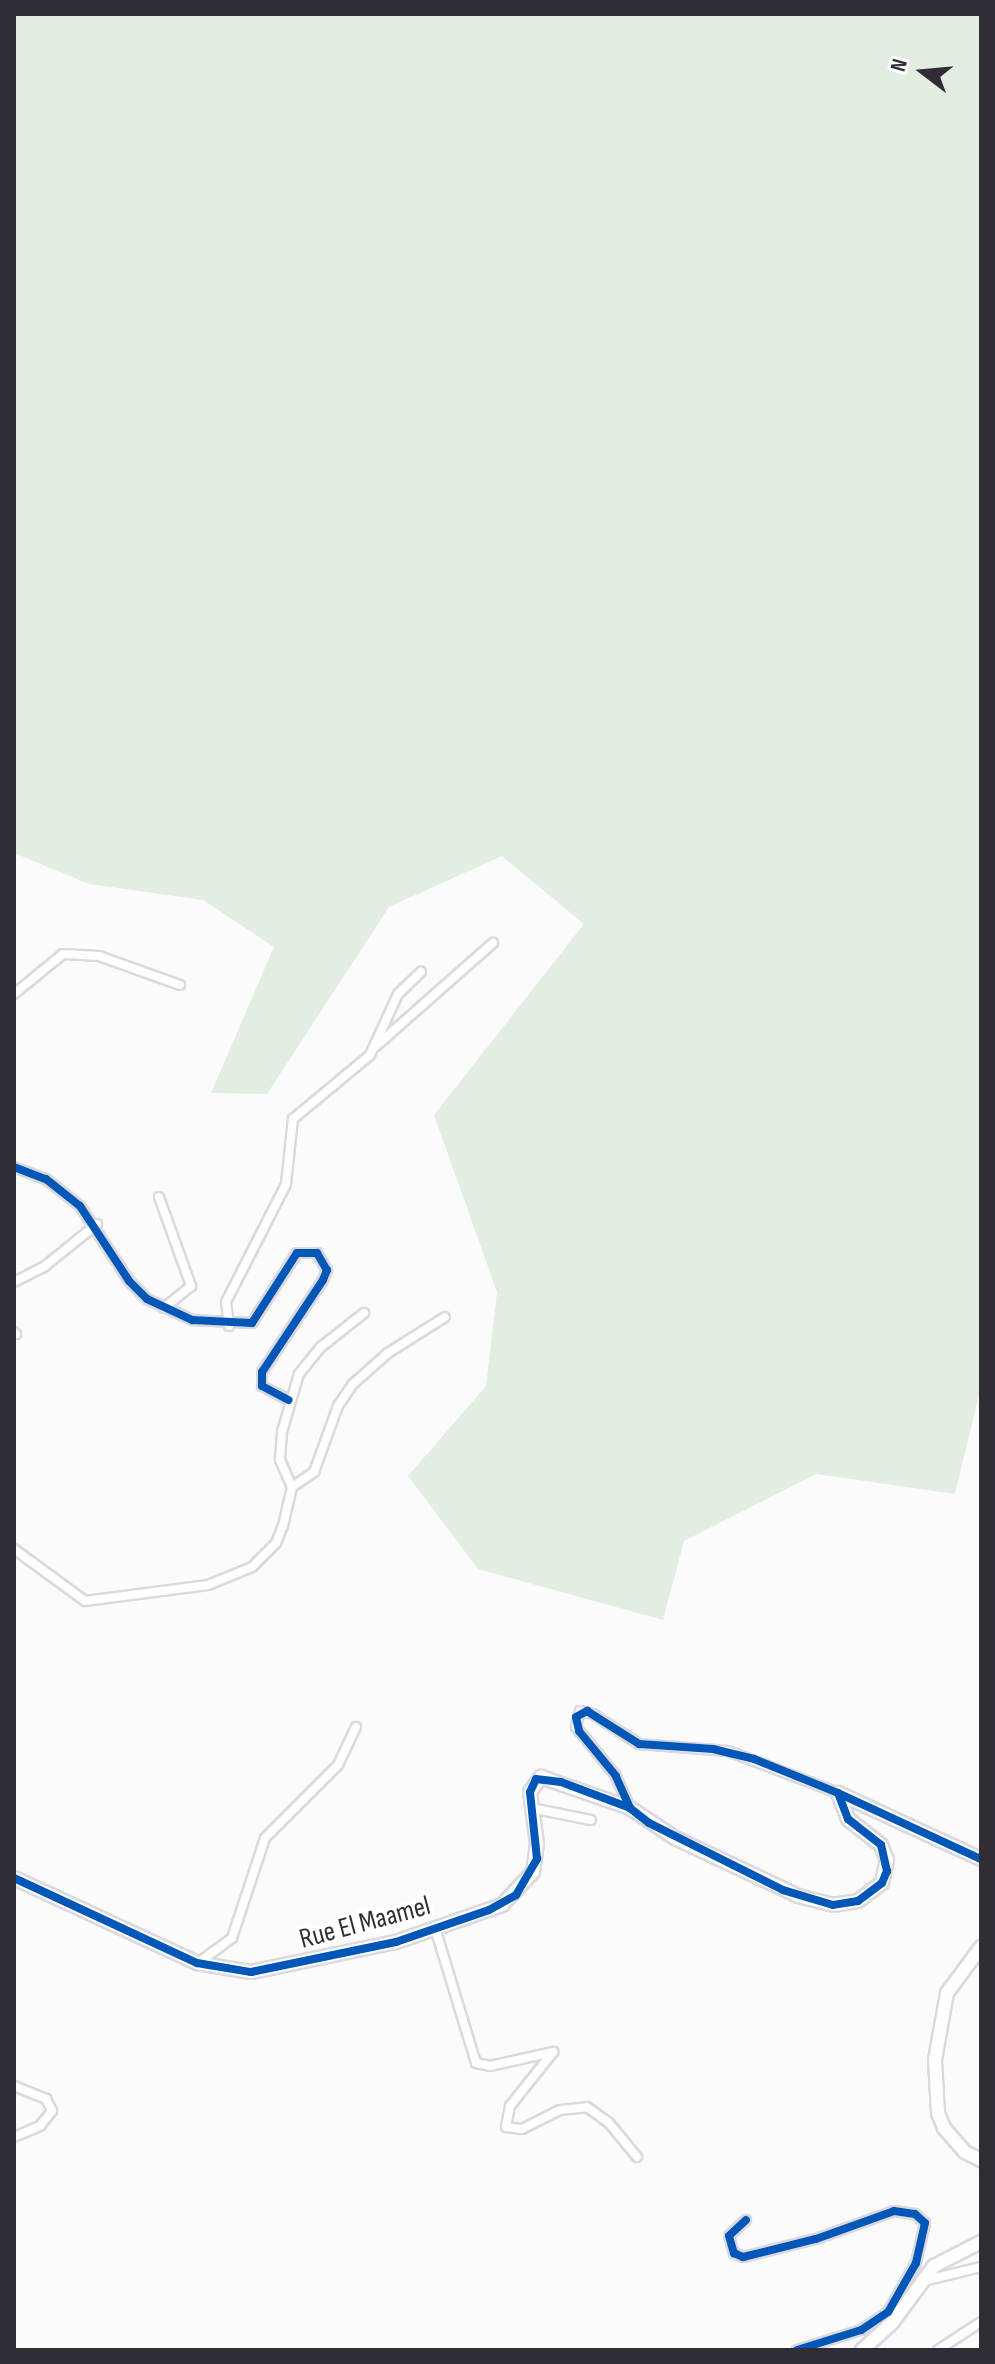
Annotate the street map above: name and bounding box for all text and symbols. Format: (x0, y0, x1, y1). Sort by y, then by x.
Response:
north arrow (883, 32, 963, 112)
text: N (885, 56, 914, 75)
street label: Rue El Maamel (296, 1889, 434, 1957)

